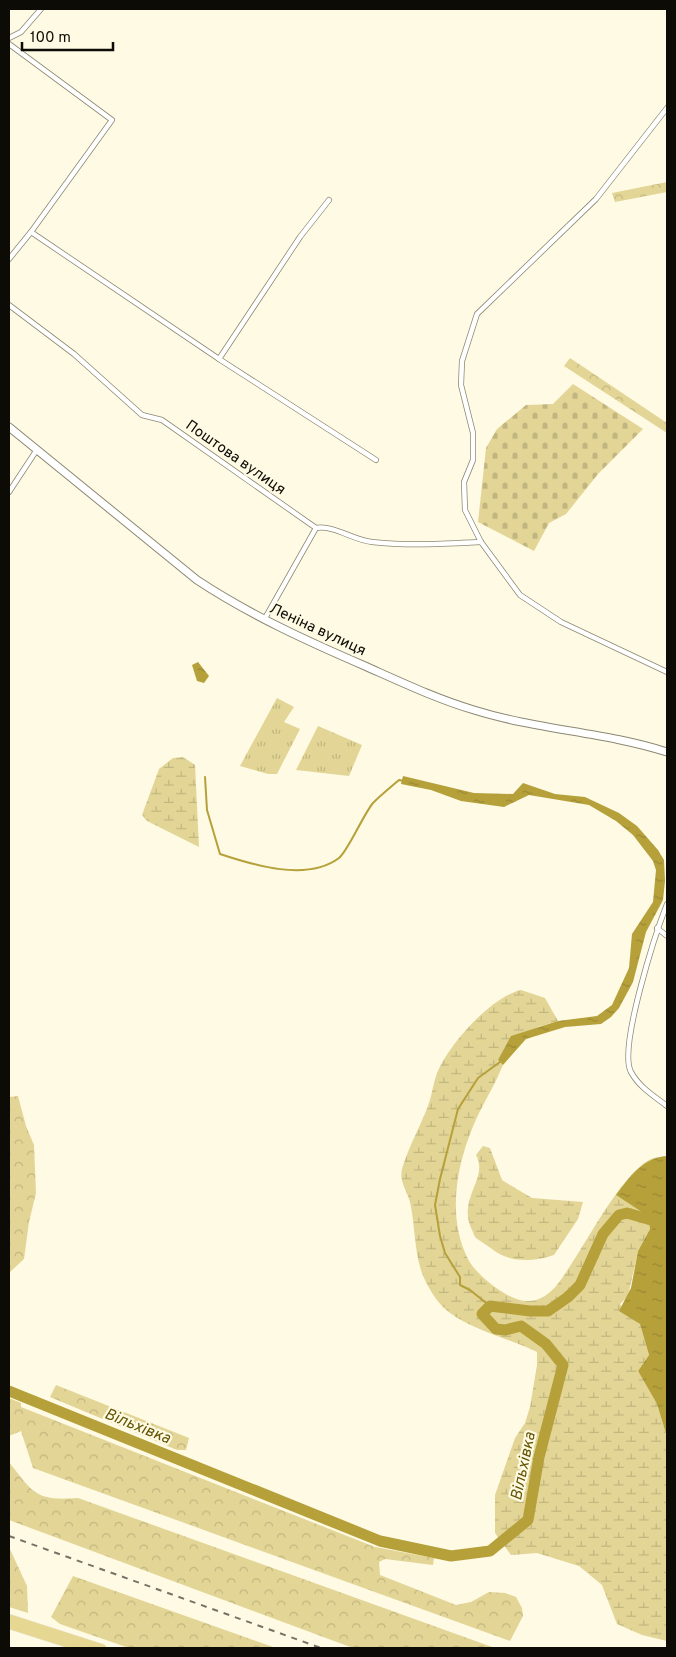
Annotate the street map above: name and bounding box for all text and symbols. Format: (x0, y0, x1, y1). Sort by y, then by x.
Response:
scale bar (22, 20, 114, 52)
text: 100 m (30, 29, 71, 48)
street label: Поштова вулиця (181, 417, 289, 500)
street label: Леніна вулиця (266, 600, 369, 661)
water label: Вільхівка (101, 1405, 174, 1449)
water label: Вільхівка (507, 1430, 541, 1502)

